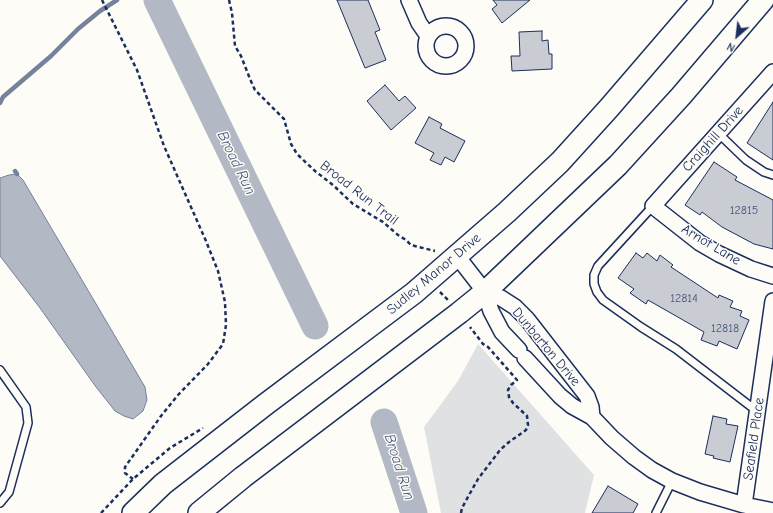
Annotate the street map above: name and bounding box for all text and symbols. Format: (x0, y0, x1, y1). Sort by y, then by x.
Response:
north arrow (717, 16, 757, 56)
text: N (725, 40, 737, 54)
street label: Craighill Drive (679, 102, 747, 176)
water label: Broad Run (213, 128, 259, 198)
street label: Broad Run Trail (317, 157, 401, 229)
house number: 12815 (730, 204, 758, 218)
street label: Arnot Lane (678, 221, 744, 269)
street label: Sudley Manor Drive (383, 230, 485, 318)
house number: 12814 (670, 292, 698, 306)
street label: Dunbarton Drive (508, 304, 584, 390)
house number: 12818 (711, 322, 739, 336)
street label: Seafield Place (740, 397, 768, 481)
water label: Broad Run (380, 432, 418, 502)

